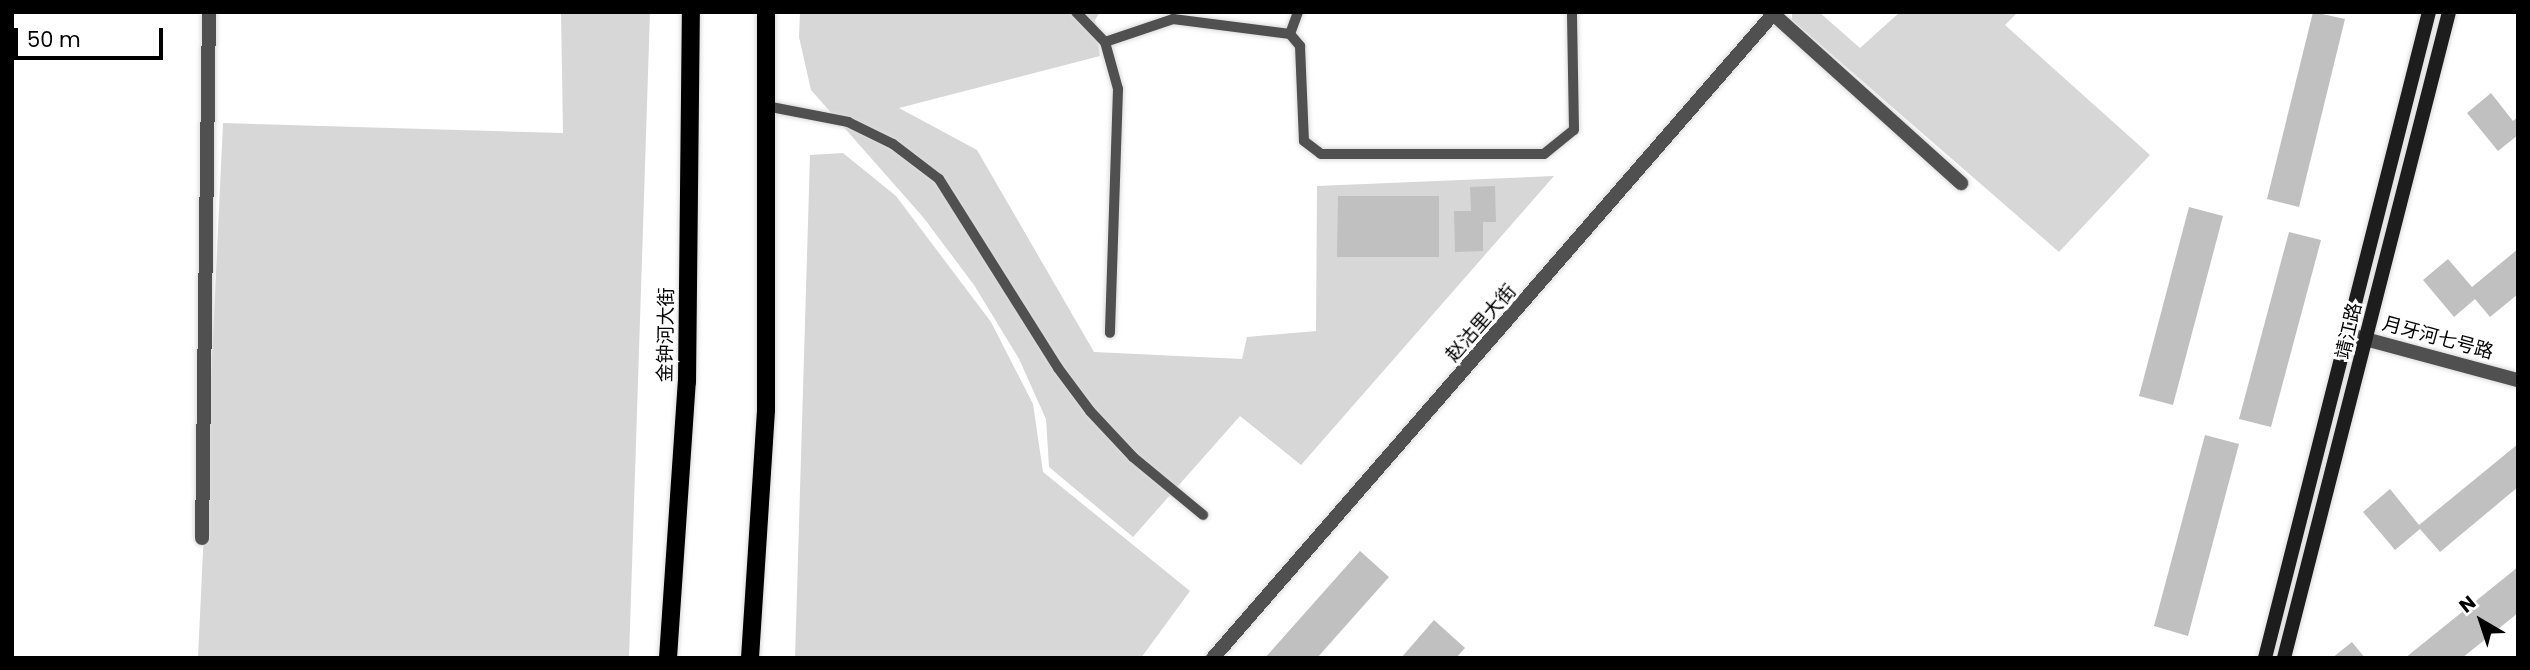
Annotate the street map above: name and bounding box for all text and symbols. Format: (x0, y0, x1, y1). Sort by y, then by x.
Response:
scale bar (18, 14, 166, 58)
text: 50 m (27, 25, 81, 54)
street label: 赵沽里大街 (1441, 280, 1521, 366)
street label: 金钟河大街 (654, 287, 678, 383)
street label: 靖江路 (2331, 301, 2367, 361)
street label: 月牙河七号路 (2380, 312, 2496, 364)
north arrow (2446, 586, 2516, 656)
text: N (2453, 589, 2482, 619)

